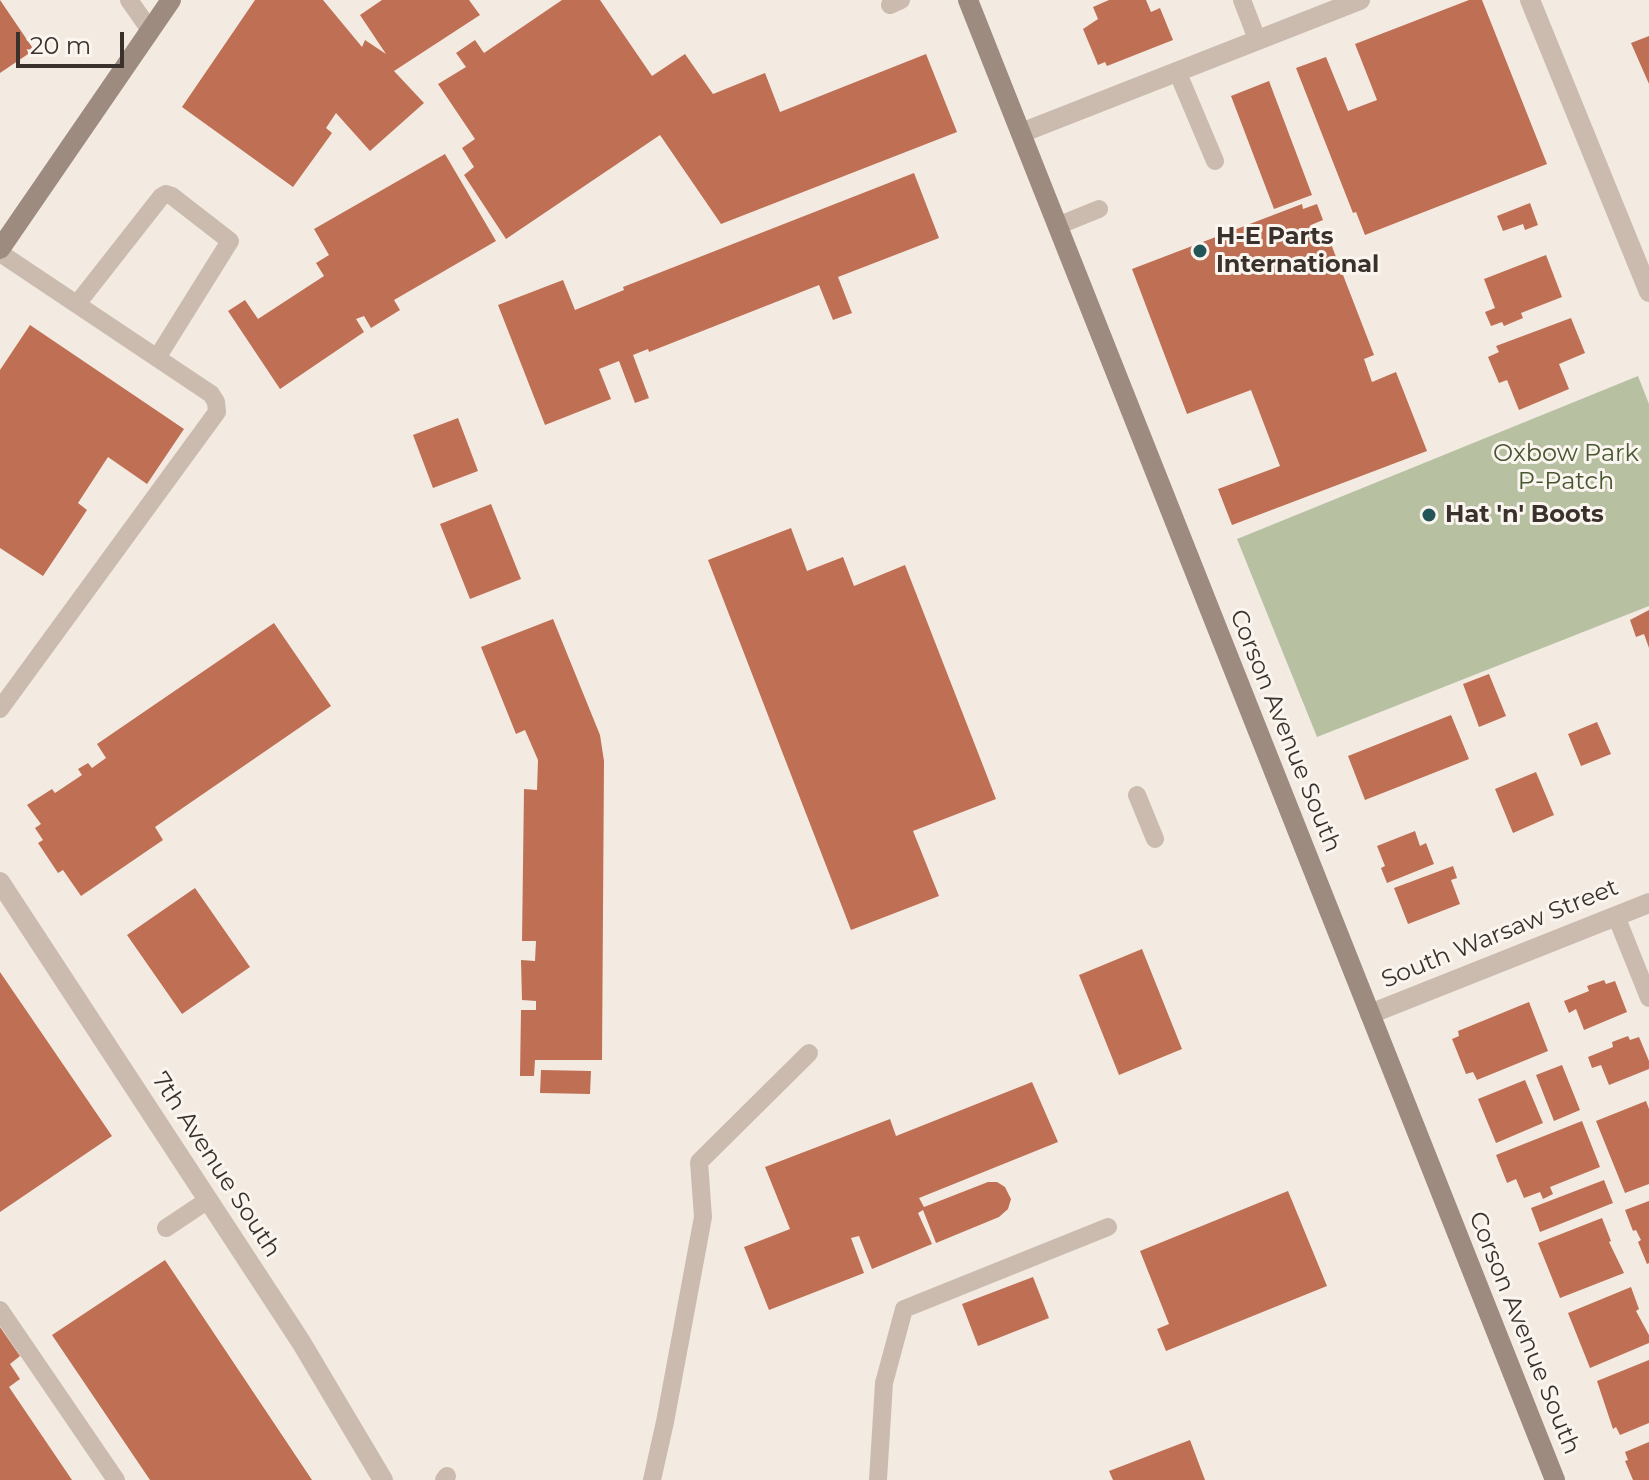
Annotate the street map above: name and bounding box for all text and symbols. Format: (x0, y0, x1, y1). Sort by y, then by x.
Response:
scale bar (20, 16, 128, 66)
text: 20 m (30, 31, 91, 60)
place label: H-E Parts International (1216, 223, 1379, 279)
marker: H-E Parts International (1191, 242, 1209, 260)
park label: Oxbow Park P-Patch (1493, 440, 1639, 496)
place label: Hat 'n' Boots (1445, 501, 1604, 529)
marker: Hat 'n' Boots (1420, 506, 1438, 524)
street label: Corson Avenue South (1223, 605, 1347, 857)
street label: South Warsaw Street (1377, 873, 1623, 995)
street label: 7th Avenue South (145, 1067, 287, 1263)
street label: Corson Avenue South (1462, 1207, 1586, 1459)

